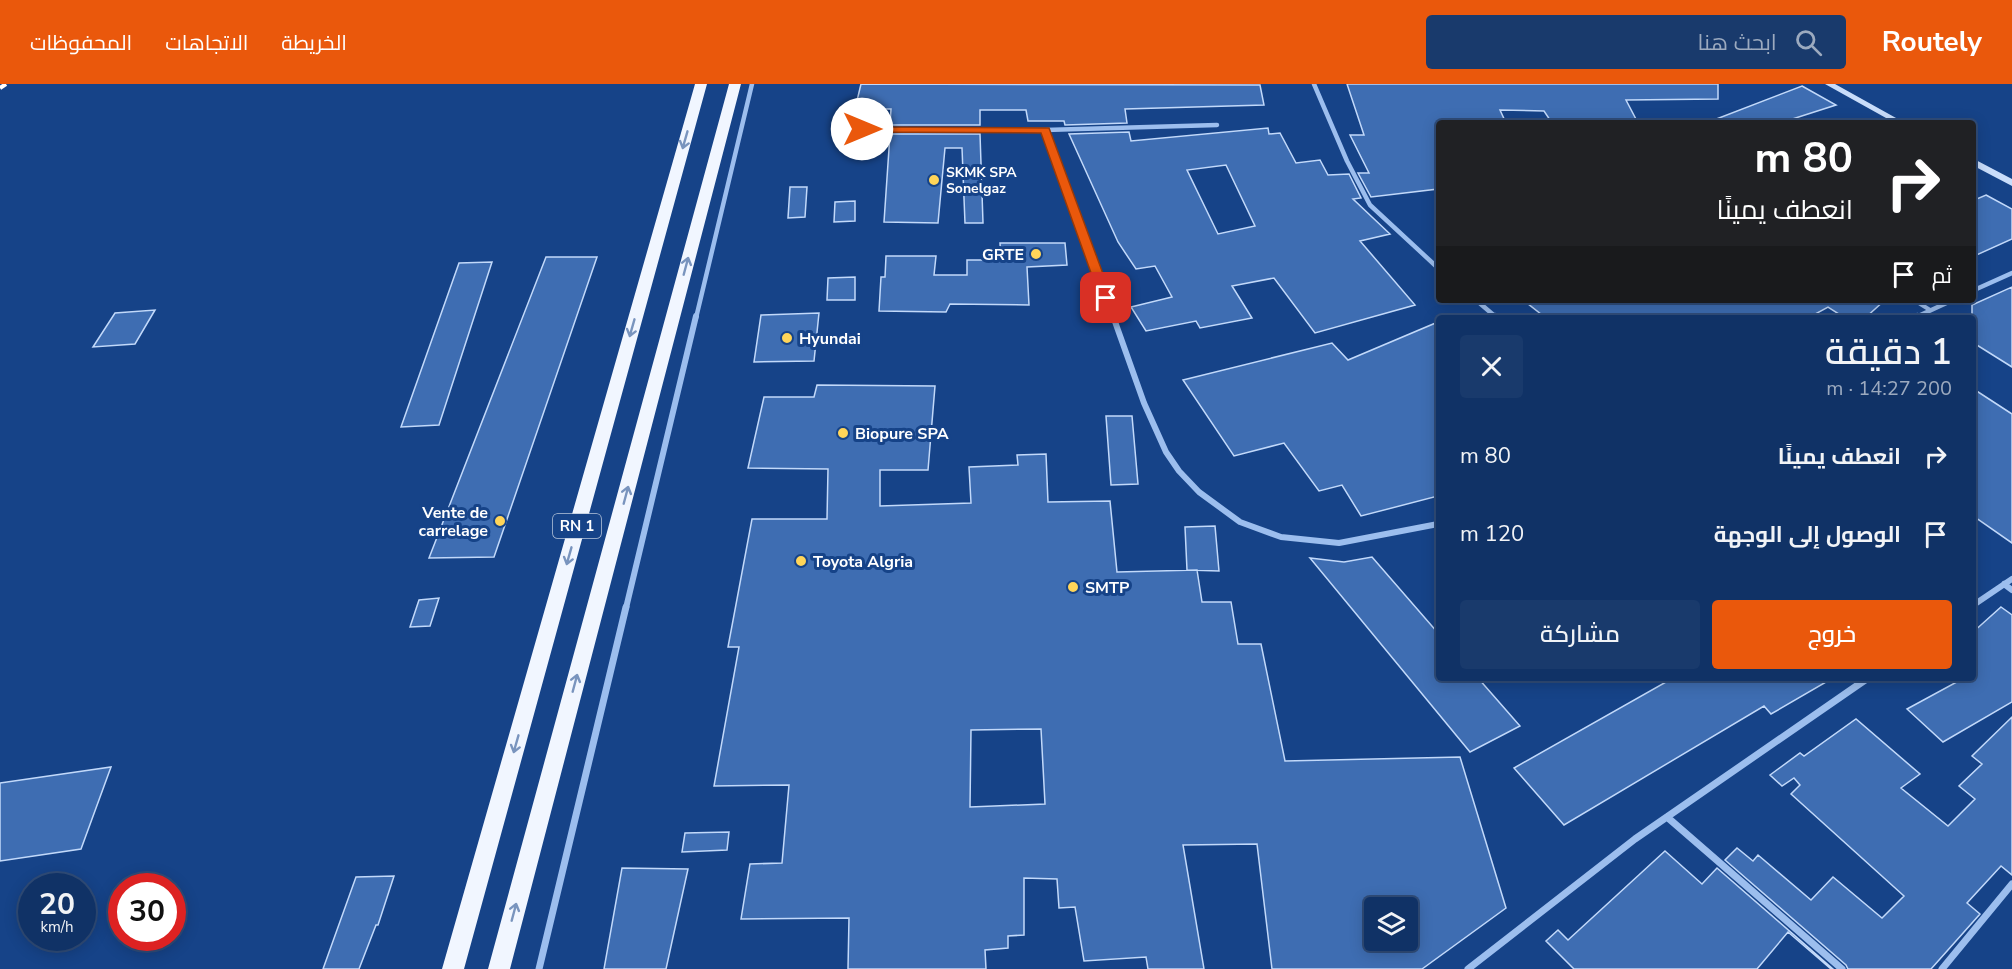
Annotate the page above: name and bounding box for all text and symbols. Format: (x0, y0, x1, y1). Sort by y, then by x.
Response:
search box (1426, 15, 1846, 69)
text: Routely (1882, 23, 1982, 61)
icon: search (1792, 26, 1825, 59)
text: ابحث هنا (1698, 28, 1777, 58)
text: المحفوظات (30, 29, 132, 57)
text: الاتجاهات (165, 29, 248, 57)
text: الخريطة (281, 29, 347, 57)
position arrow (830, 97, 894, 161)
one-way arrow (679, 130, 690, 149)
text: 80 m (1754, 130, 1853, 187)
icon: right (1874, 144, 1952, 222)
place label: SKMK SPA Sonelgaz (946, 163, 1017, 198)
marker: SKMK SPA Sonelgaz (927, 173, 941, 187)
text: انعطف يمينًا (1716, 192, 1853, 229)
place label: GRTE (982, 244, 1024, 266)
marker: GRTE (1029, 247, 1043, 261)
one-way arrow (681, 257, 693, 276)
icon: arrive (1887, 258, 1920, 291)
text: ثم (1932, 261, 1952, 291)
pin (1080, 272, 1131, 323)
icon: arrive (1089, 281, 1122, 314)
one-way arrow (626, 318, 638, 337)
place label: Hyundai (799, 328, 861, 350)
text: 1 دقيقة (1825, 328, 1952, 377)
marker: Hyundai (780, 331, 794, 345)
button: close (1460, 335, 1523, 398)
text: 200 m · 14:27 (1826, 375, 1952, 402)
place label: Biopure SPA (855, 423, 949, 445)
marker: Biopure SPA (836, 426, 850, 440)
icon: right (1919, 440, 1952, 473)
text: 80 m (1460, 441, 1511, 471)
text: انعطف يمينًا (1778, 442, 1901, 472)
one-way arrow (620, 486, 632, 505)
place label: Vente de carrelage (418, 502, 488, 542)
marker: Vente de carrelage (493, 514, 507, 528)
road number: RN 1 (553, 514, 601, 538)
icon: arrive (1919, 518, 1952, 551)
text: 120 m (1460, 519, 1524, 549)
text: الوصول إلى الوجهة (1714, 520, 1901, 550)
one-way arrow (563, 547, 574, 566)
place label: Toyota Algria (813, 551, 913, 573)
marker: Toyota Algria (794, 554, 808, 568)
place label: SMTP (1085, 577, 1129, 599)
marker: SMTP (1066, 580, 1080, 594)
button: مشاركة (1460, 600, 1700, 669)
button: خروج (1712, 600, 1952, 669)
one-way arrow (570, 674, 582, 693)
one-way arrow (510, 734, 521, 753)
speed limit sign: 30 (108, 873, 186, 951)
text: 20 (39, 884, 75, 925)
map controls (1364, 897, 1418, 951)
button: layers (1364, 897, 1418, 951)
one-way arrow (509, 903, 521, 922)
text: km/h (40, 917, 74, 937)

